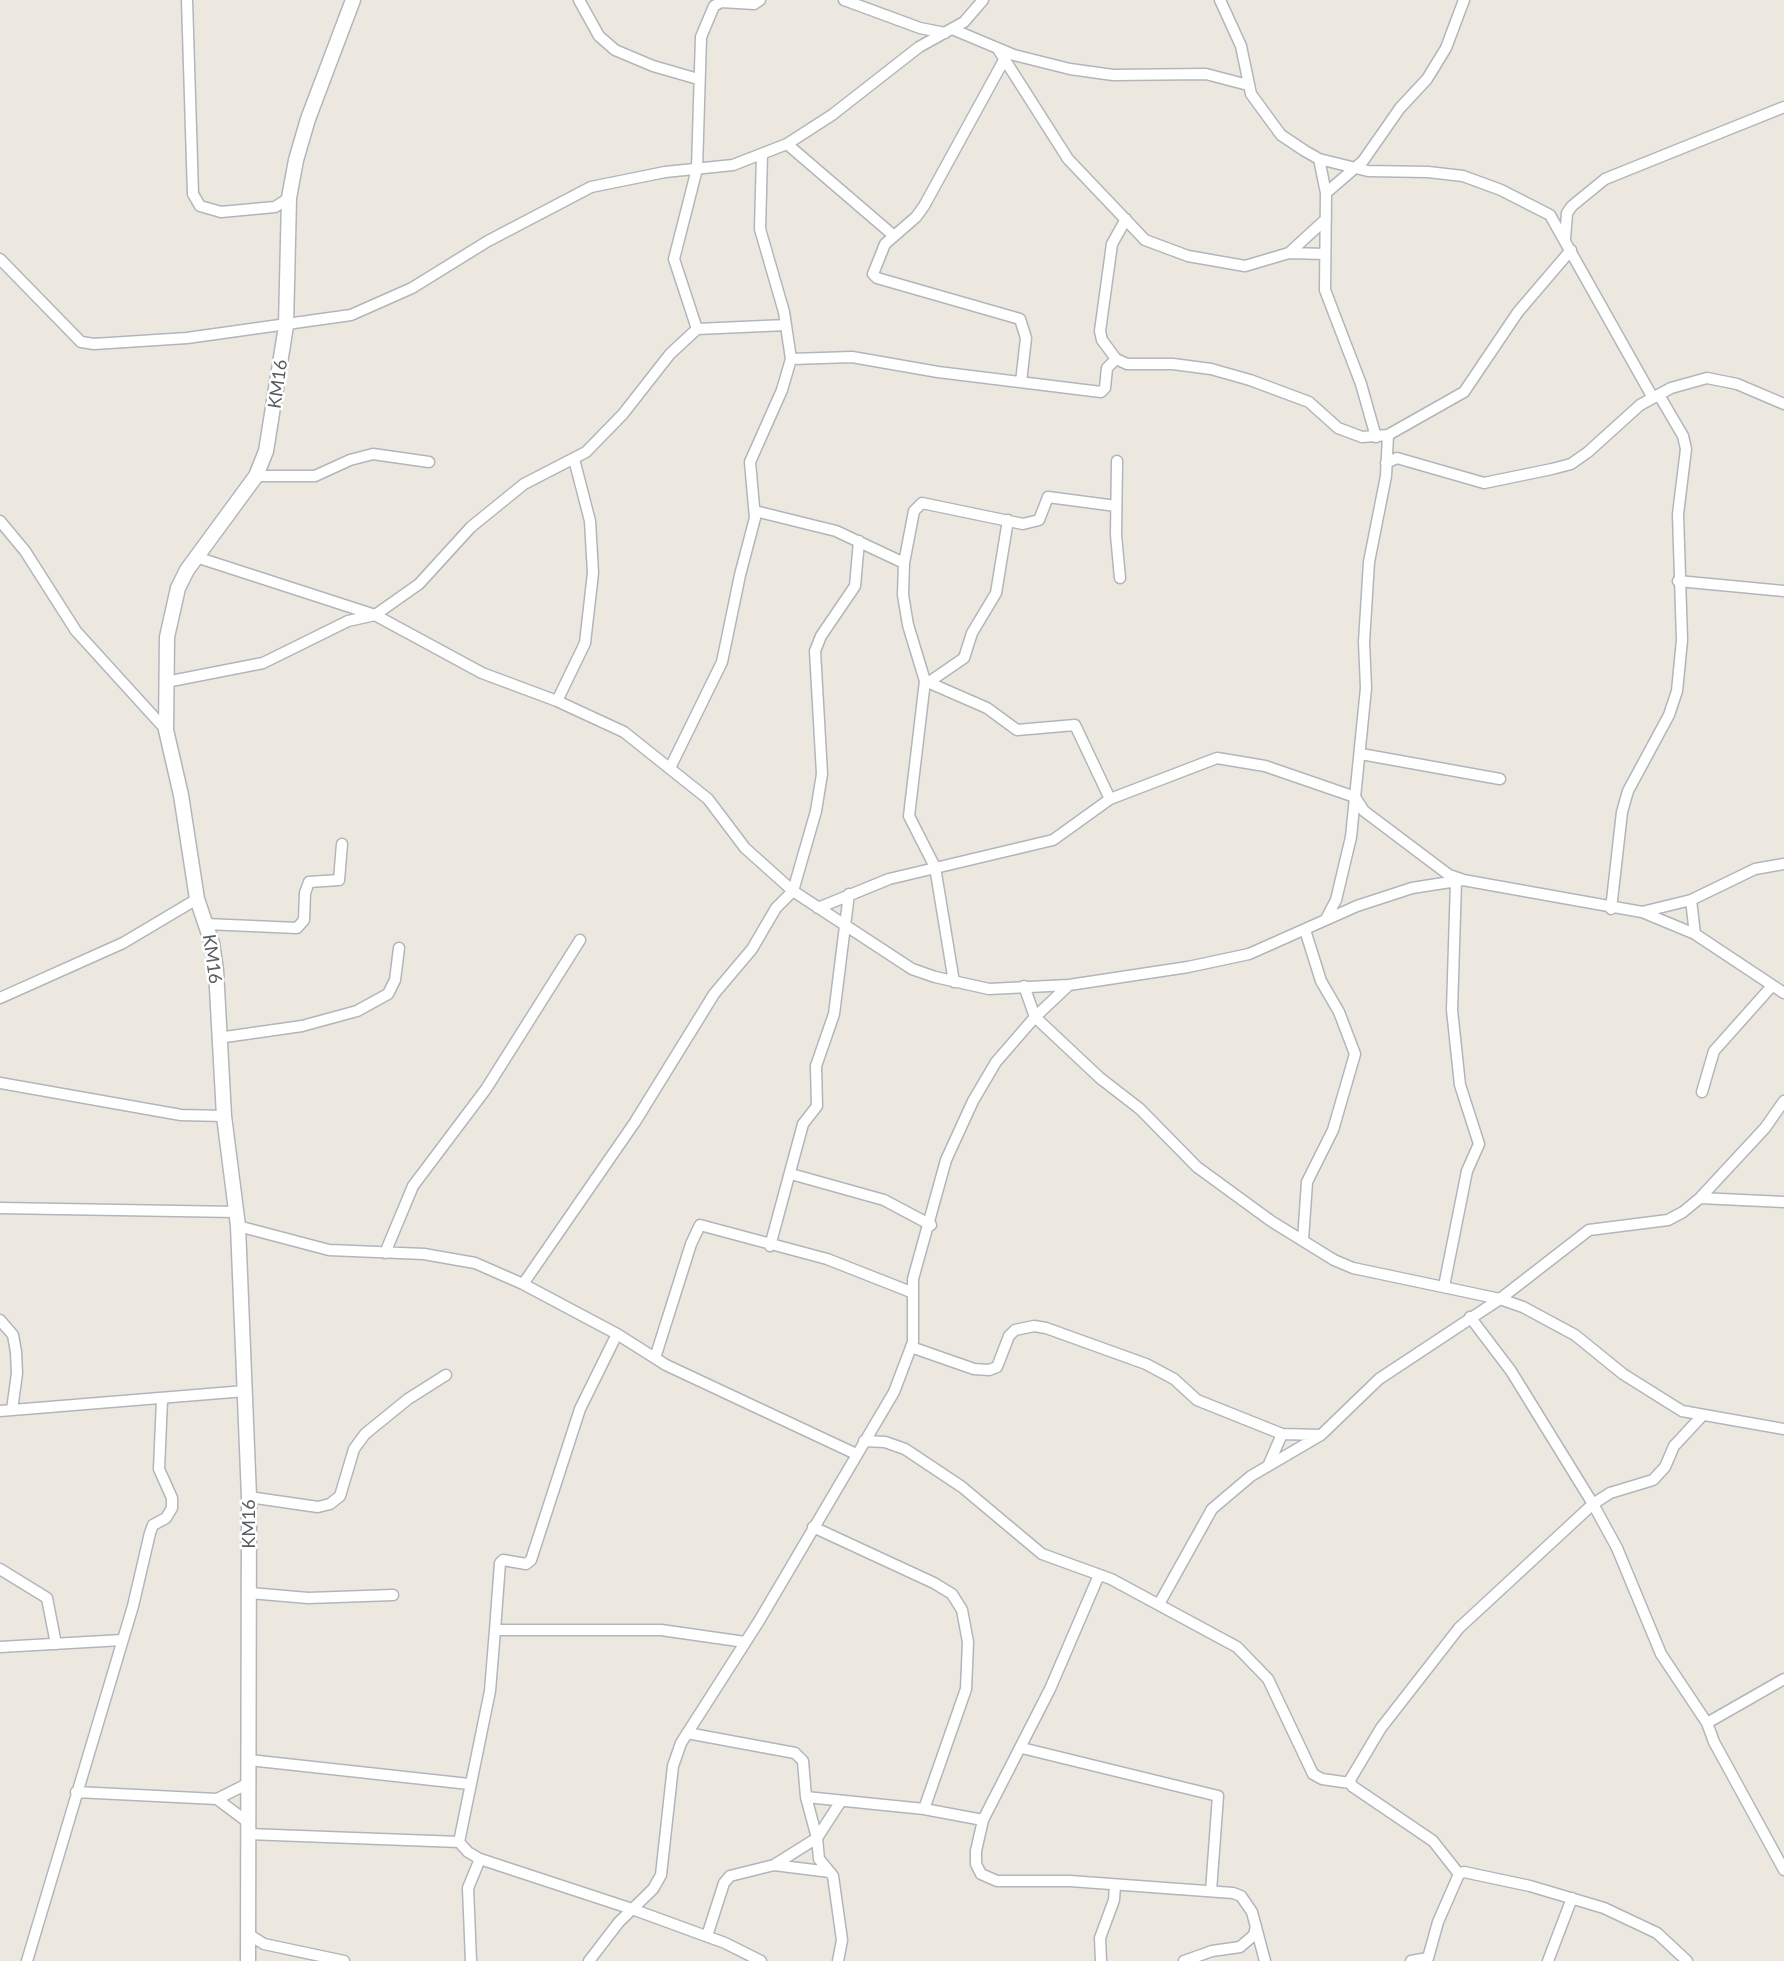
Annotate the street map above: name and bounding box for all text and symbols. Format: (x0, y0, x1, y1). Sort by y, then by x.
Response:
street label: KM16 (264, 358, 292, 410)
street label: KM16 (198, 933, 226, 985)
street label: KM16 (238, 1499, 260, 1549)

